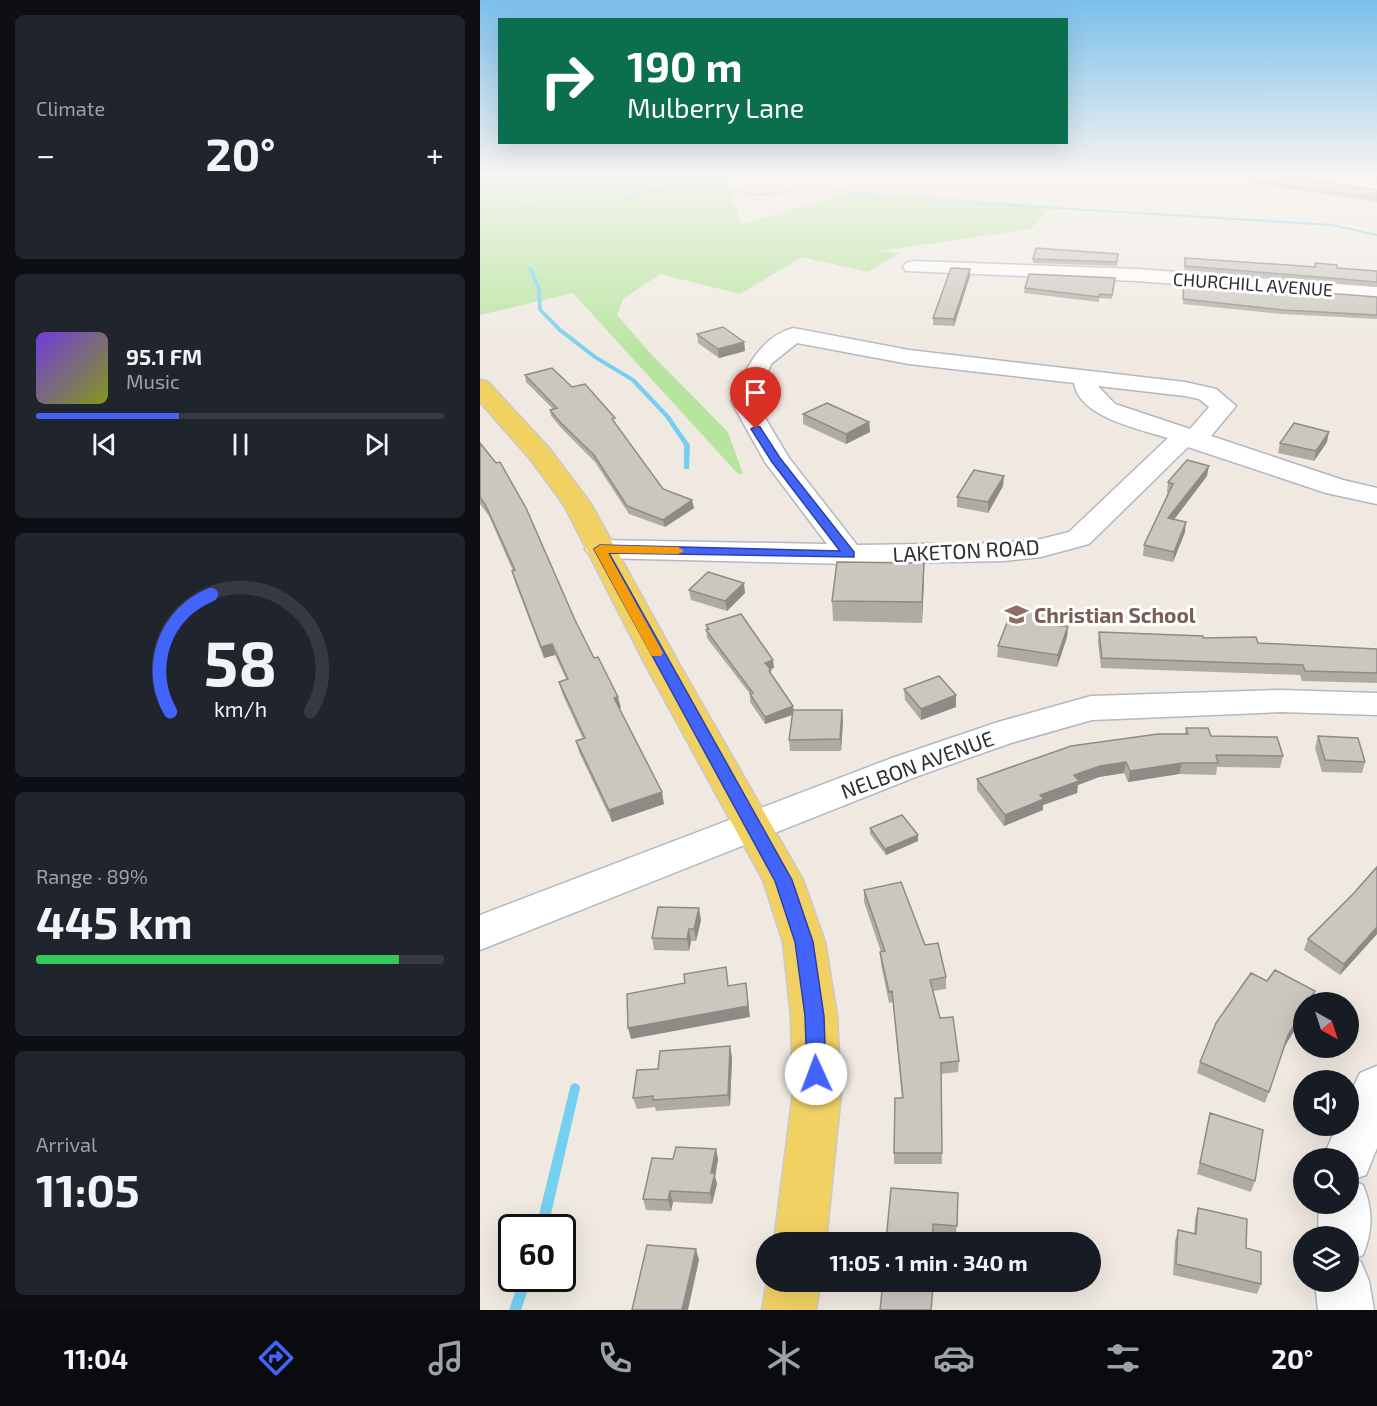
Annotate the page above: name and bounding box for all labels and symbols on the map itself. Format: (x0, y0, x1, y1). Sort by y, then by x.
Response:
street label: CHURCHILL AVENUE (1172, 267, 1334, 301)
pin (730, 367, 781, 429)
street label: LAKETON ROAD (892, 534, 1040, 566)
school or university icon: Christian School (1003, 601, 1029, 627)
place label: Christian School (1034, 602, 1196, 627)
street label: NELBON AVENUE (837, 725, 997, 803)
north arrow (1293, 992, 1359, 1058)
position arrow (784, 1042, 848, 1106)
speed limit sign: 60 (498, 1214, 576, 1292)

